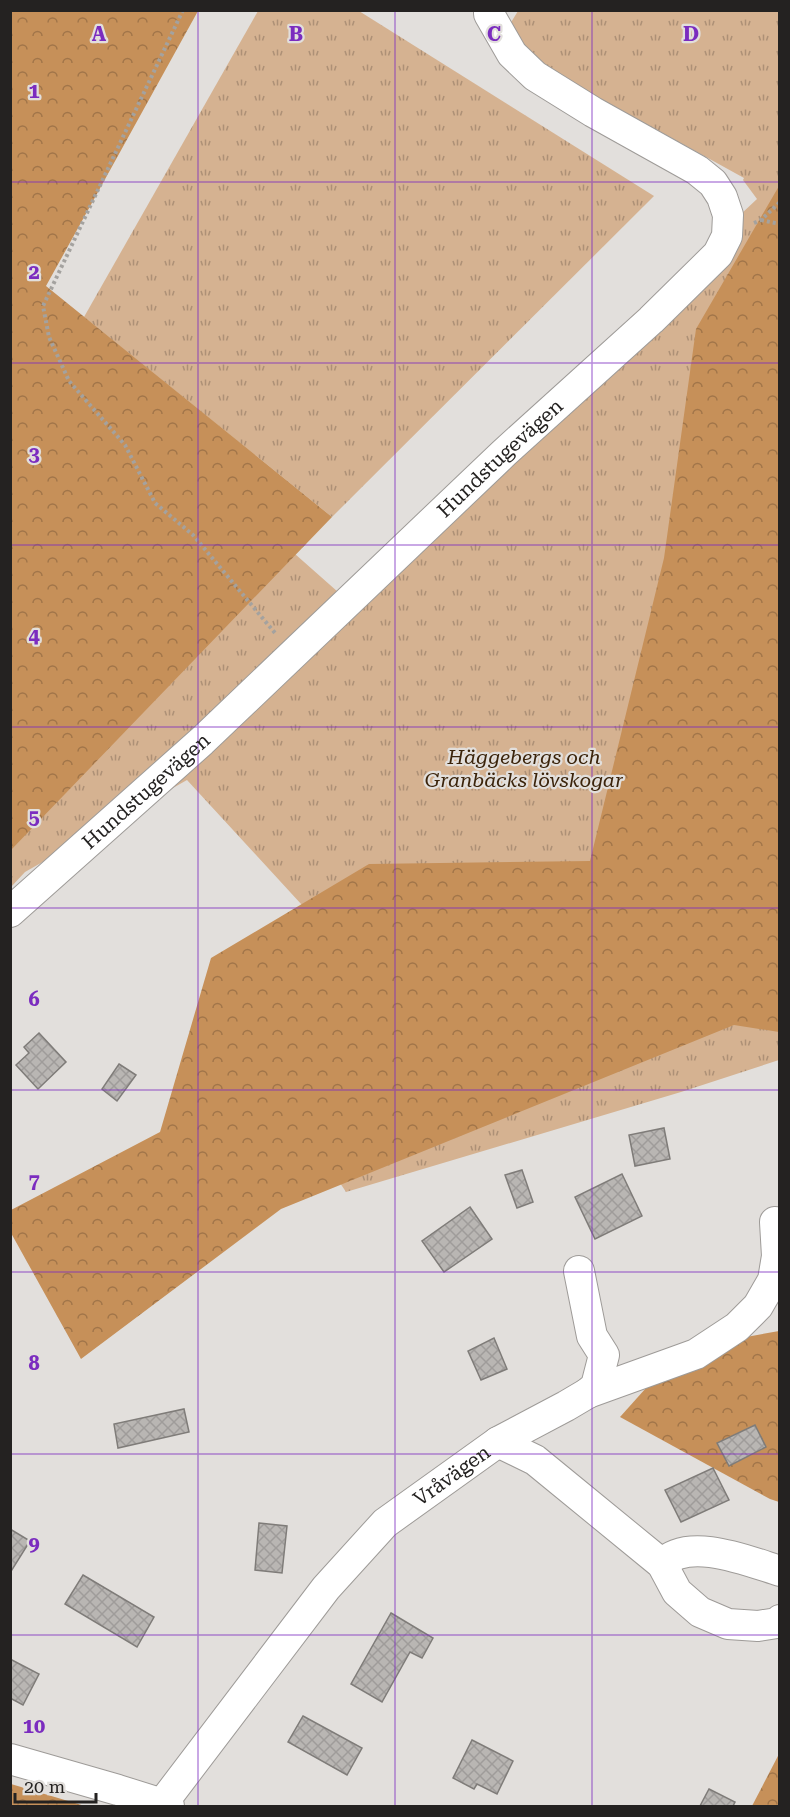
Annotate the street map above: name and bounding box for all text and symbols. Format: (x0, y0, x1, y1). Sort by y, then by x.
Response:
text: A (92, 22, 107, 46)
text: B (289, 22, 303, 46)
text: C (487, 22, 501, 46)
text: D (683, 22, 699, 46)
text: 1 (28, 79, 40, 103)
text: 2 (28, 260, 40, 284)
street label: Hundstugevägen (432, 394, 568, 522)
text: 3 (28, 442, 40, 466)
text: 4 (28, 624, 40, 648)
street label: Hundstugevägen (77, 728, 215, 854)
park label: Häggebergs och Granbäcks lövskogar (425, 745, 624, 792)
text: 5 (28, 805, 40, 829)
text: 6 (28, 987, 40, 1011)
text: 7 (28, 1169, 40, 1193)
text: 8 (28, 1351, 40, 1375)
street label: Vråvägen (409, 1440, 495, 1511)
text: 9 (28, 1532, 40, 1556)
text: 10 (23, 1714, 45, 1738)
scale bar (15, 1766, 96, 1804)
text: 20 m (24, 1776, 65, 1797)

